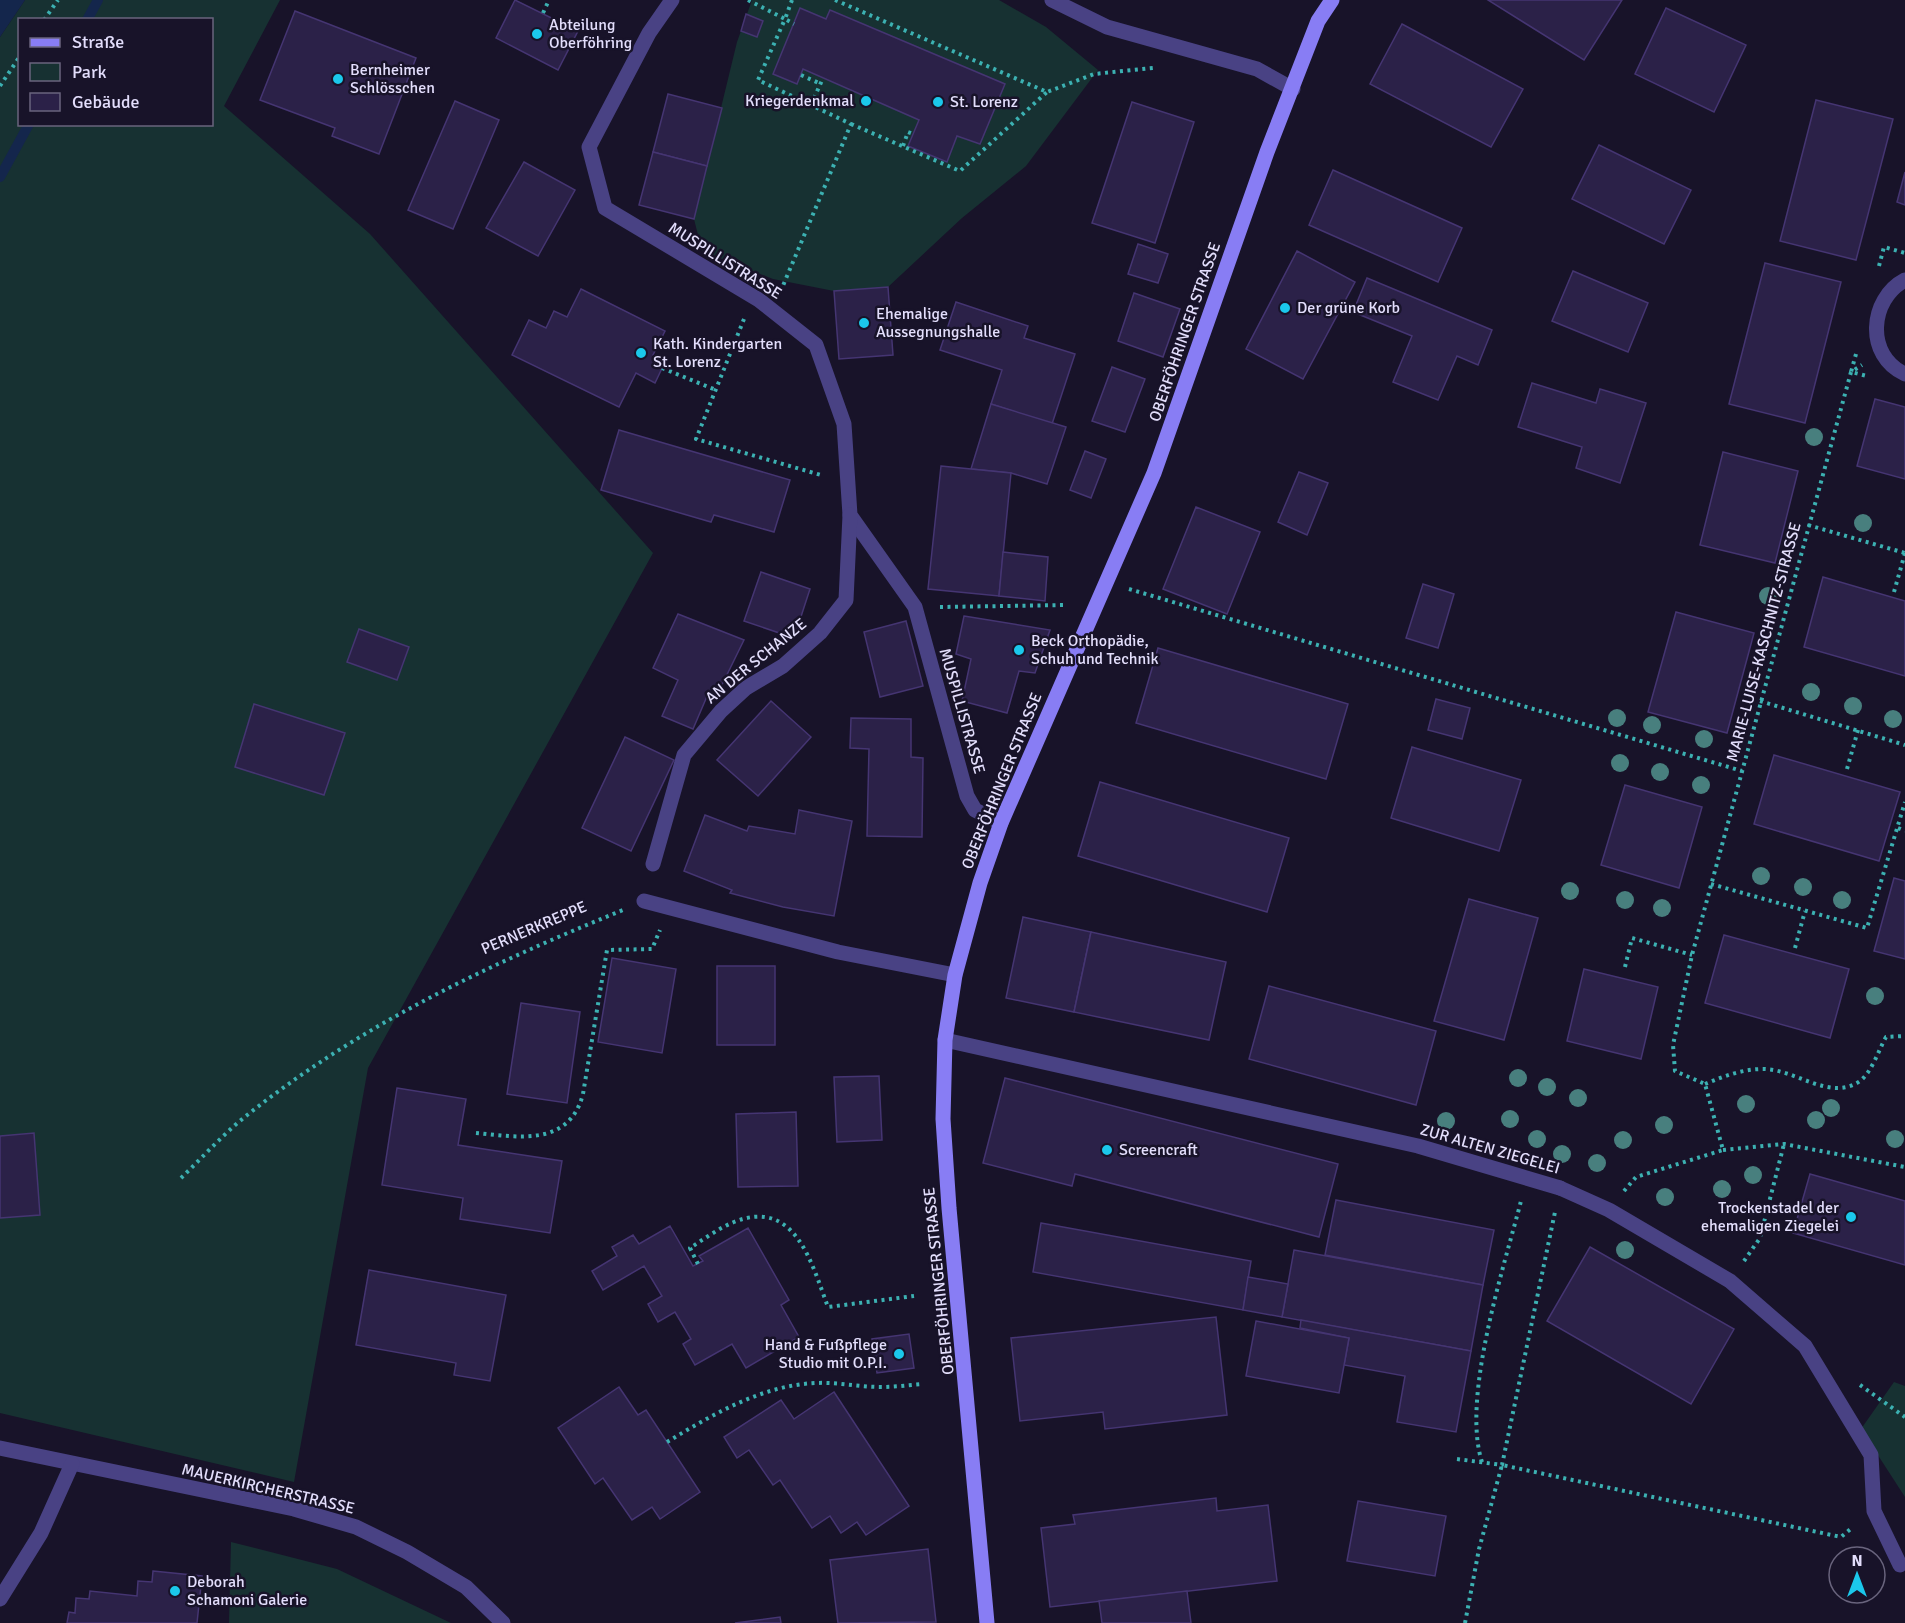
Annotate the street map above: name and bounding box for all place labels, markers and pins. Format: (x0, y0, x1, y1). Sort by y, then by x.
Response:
place label: Abteilung Oberföhring (549, 15, 632, 53)
marker: Abteilung Oberföhring (530, 27, 544, 41)
place label: Bernheimer Schlösschen (350, 60, 435, 98)
marker: Bernheimer Schlösschen (331, 72, 345, 86)
place label: Kriegerdenkmal (745, 91, 854, 111)
place label: St. Lorenz (950, 92, 1018, 112)
marker: Kriegerdenkmal (859, 94, 873, 108)
marker: St. Lorenz (931, 95, 945, 109)
place label: Der grüne Korb (1297, 298, 1400, 318)
marker: Der grüne Korb (1278, 301, 1292, 315)
place label: Ehemalige Aussegnungshalle (876, 304, 1000, 342)
marker: Ehemalige Aussegnungshalle (857, 316, 871, 330)
place label: Kath. Kindergarten St. Lorenz (653, 334, 782, 372)
marker: Kath. Kindergarten St. Lorenz (634, 346, 648, 360)
place label: Beck Orthopädie, Schuh und Technik (1031, 631, 1159, 669)
marker: Beck Orthopädie, Schuh und Technik (1012, 643, 1026, 657)
place label: Screencraft (1119, 1140, 1198, 1160)
marker: Screencraft (1100, 1143, 1114, 1157)
place label: Trockenstadel der ehemaligen Ziegelei (1701, 1198, 1839, 1236)
marker: Trockenstadel der ehemaligen Ziegelei (1844, 1210, 1858, 1224)
place label: Hand & Fußpflege Studio mit O.P.I. (765, 1335, 887, 1373)
marker: Hand & Fußpflege Studio mit O.P.I. (892, 1347, 906, 1361)
place label: Deborah Schamoni Galerie (187, 1572, 307, 1610)
marker: Deborah Schamoni Galerie (168, 1584, 182, 1598)

